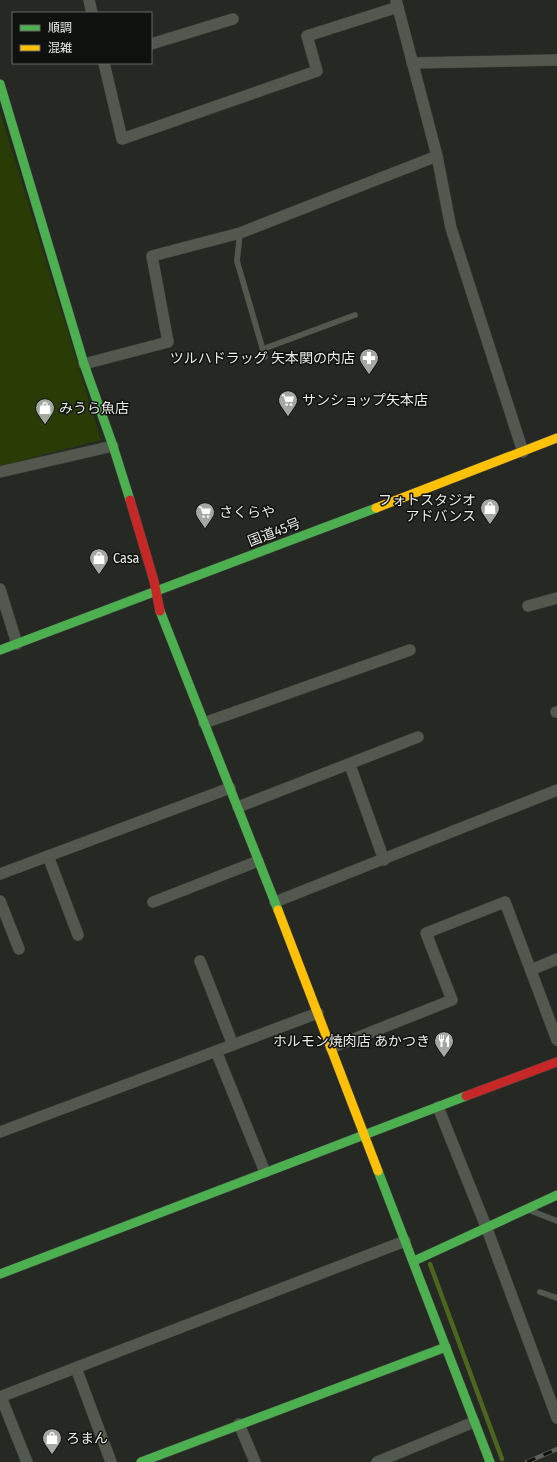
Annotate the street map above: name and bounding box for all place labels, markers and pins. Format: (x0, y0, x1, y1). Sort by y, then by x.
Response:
pharmacy icon: ツルハドラッグ 矢本関の内店 (358, 347, 380, 375)
place label: ツルハドラッグ 矢本関の内店 (170, 350, 355, 367)
supermarket icon: サンショップ矢本店 (277, 389, 299, 417)
place label: サンショップ矢本店 (302, 392, 428, 409)
shop icon: みうら魚店 (34, 397, 56, 425)
place label: みうら魚店 (59, 400, 129, 417)
place label: フォトスタジオ アドバンス (378, 492, 476, 525)
shop icon: フォトスタジオ アドバンス (479, 497, 501, 525)
supermarket icon: さくらや (194, 501, 216, 529)
place label: さくらや (219, 504, 275, 521)
shop icon: Casa (88, 547, 110, 575)
place label: Casa (113, 550, 140, 567)
restaurant icon: ホルモン焼肉店 あかつき (433, 1030, 455, 1058)
place label: ホルモン焼肉店 あかつき (273, 1033, 430, 1050)
shop icon: ろまん (41, 1427, 63, 1455)
place label: ろまん (66, 1430, 108, 1447)

